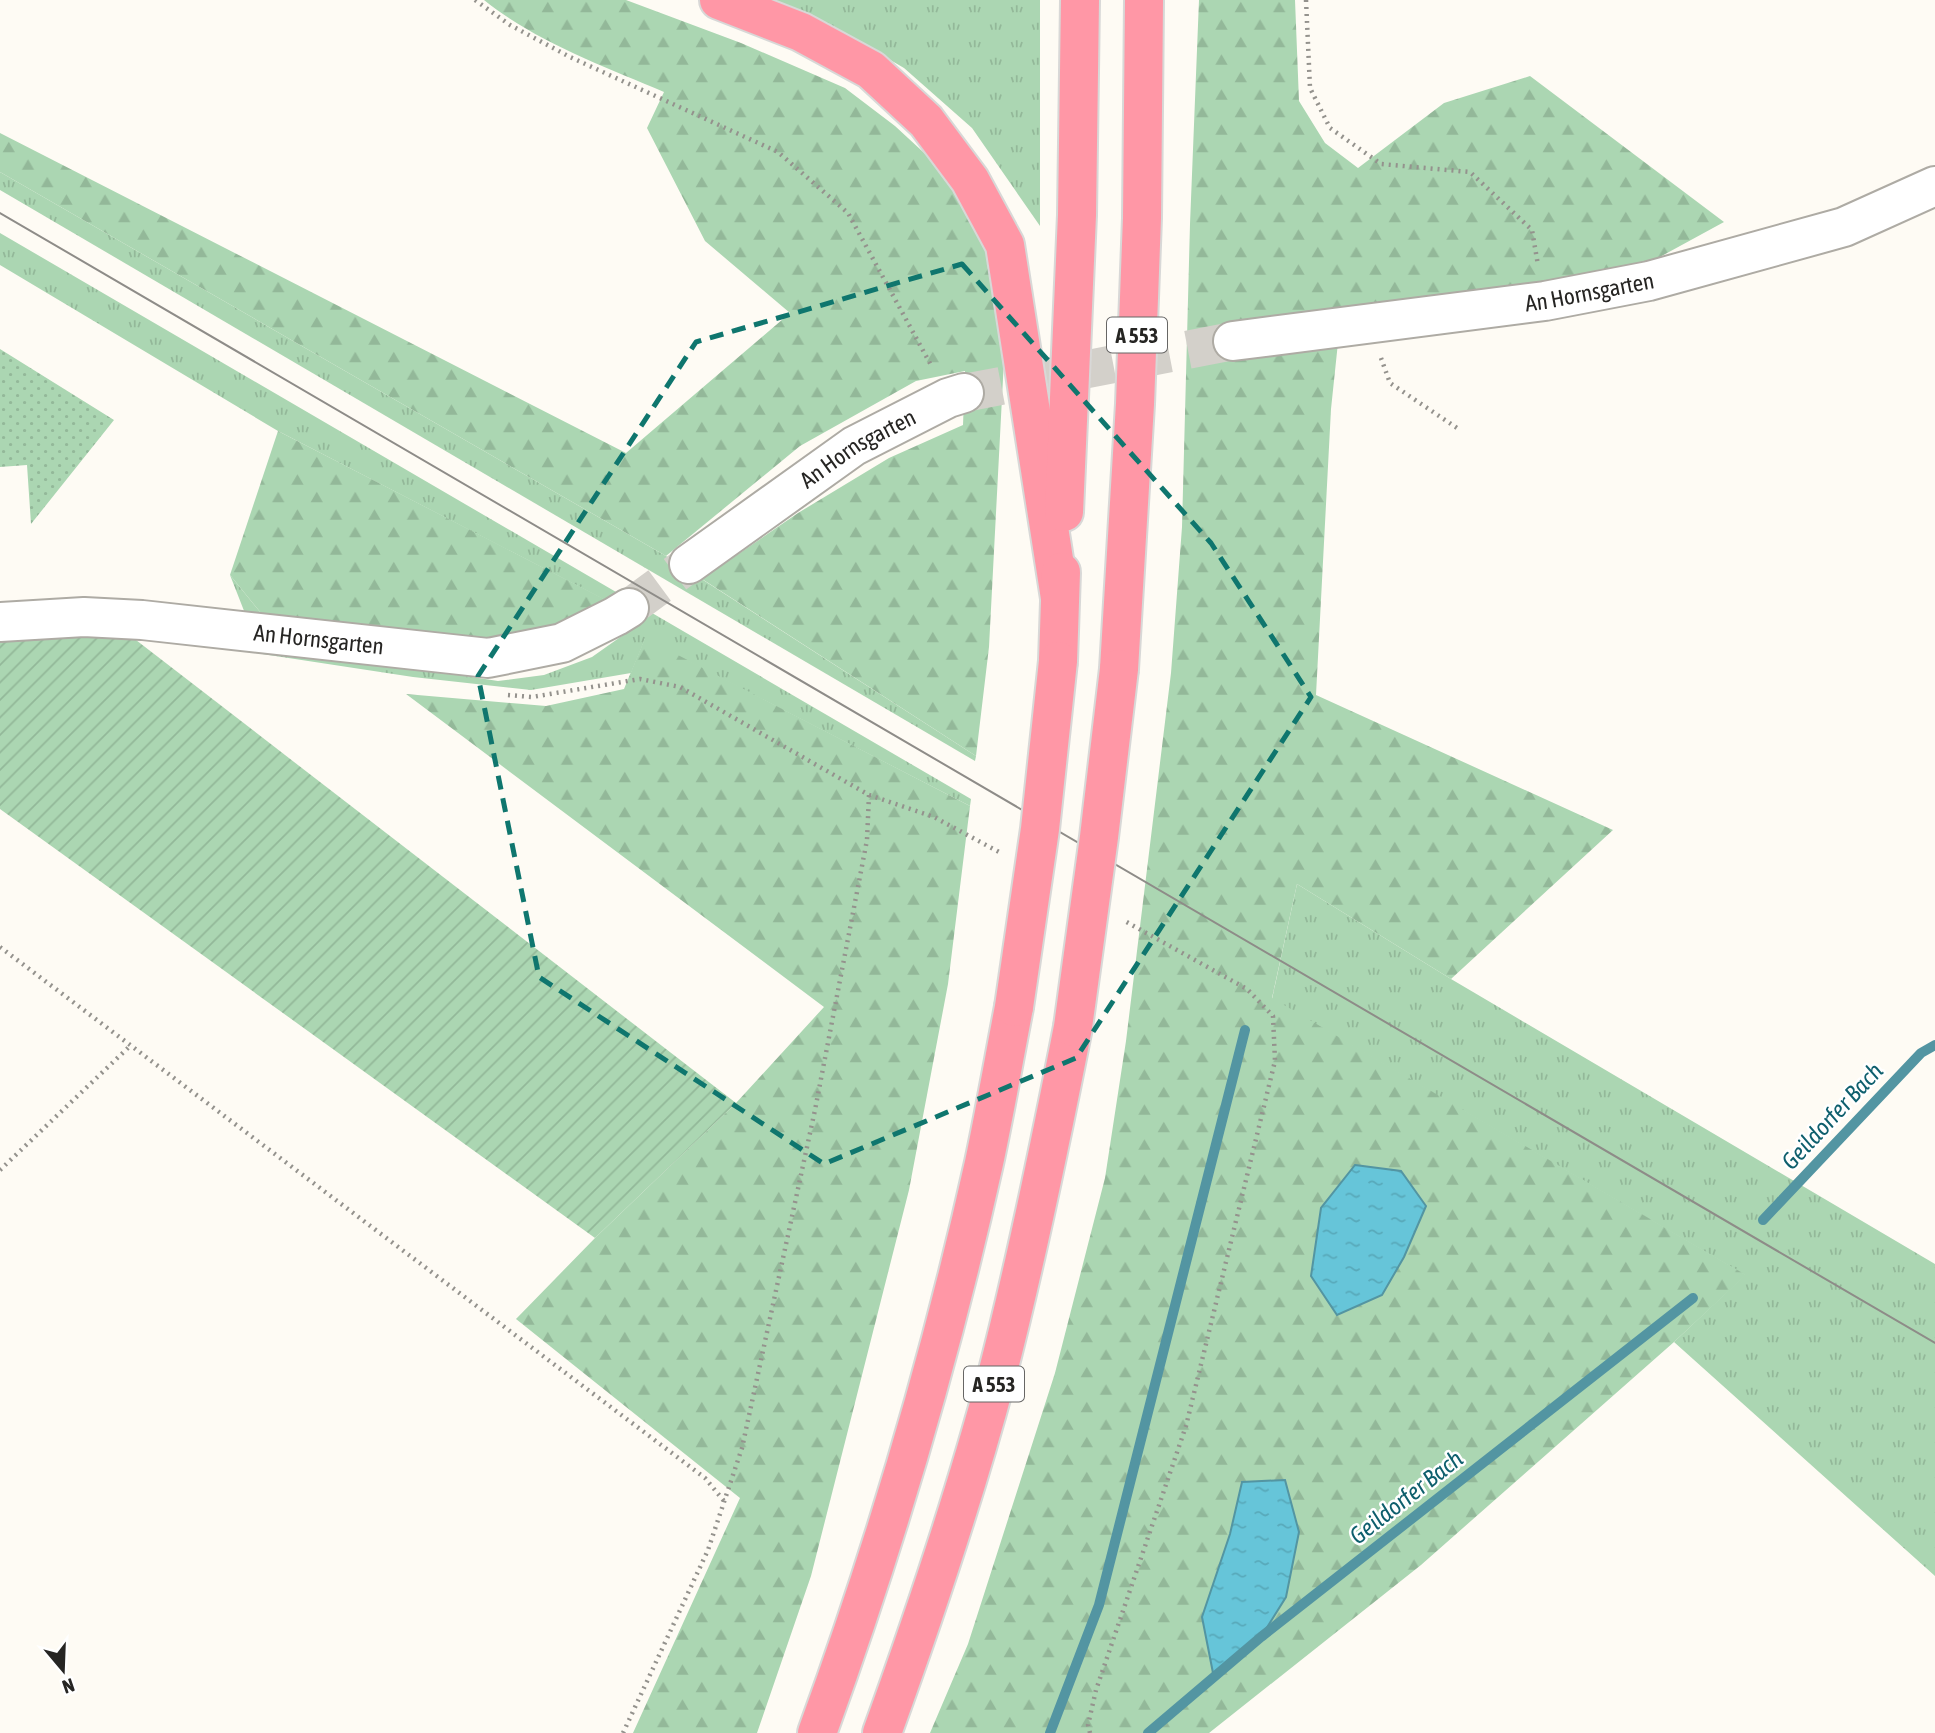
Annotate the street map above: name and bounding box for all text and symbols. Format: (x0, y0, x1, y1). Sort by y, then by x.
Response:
street label: An Hornsgarten (1524, 267, 1656, 316)
road number: A 553 (1107, 318, 1167, 352)
street label: An Hornsgarten (795, 404, 920, 493)
street label: An Hornsgarten (252, 619, 385, 659)
water label: Geildorfer Bach (1776, 1057, 1888, 1175)
road number: A 553 (964, 1366, 1024, 1402)
water label: Geildorfer Bach (1344, 1444, 1468, 1549)
north arrow (28, 1635, 98, 1705)
text: N (60, 1674, 77, 1698)

